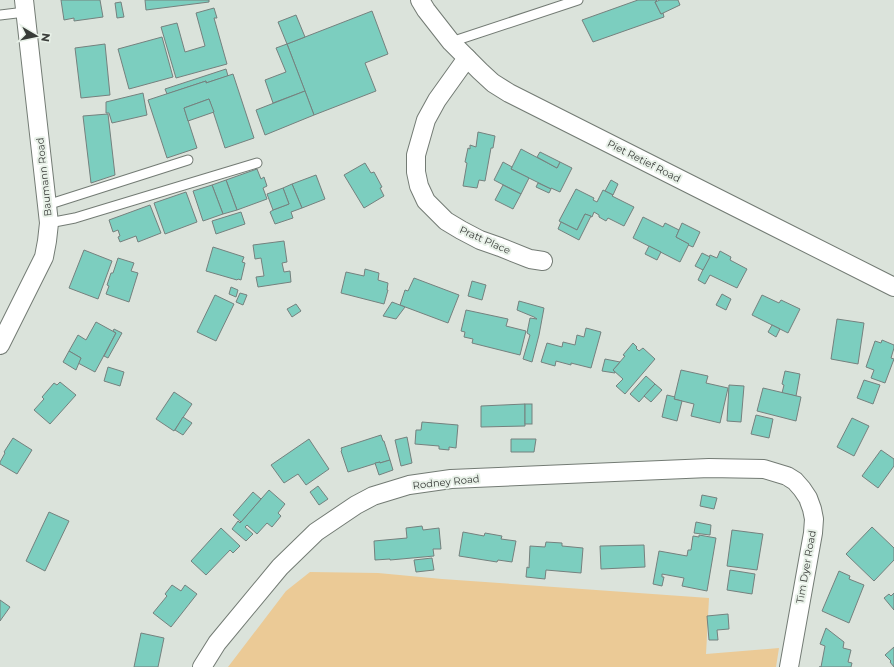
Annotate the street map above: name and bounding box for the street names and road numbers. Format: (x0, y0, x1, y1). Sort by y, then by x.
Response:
street label: Baumann Road (33, 137, 55, 217)
street label: Piet Retief Road (605, 137, 683, 185)
street label: Pratt Place (457, 223, 513, 257)
street label: Rodney Road (412, 472, 480, 492)
street label: Tim Dyer Road (793, 529, 819, 605)

